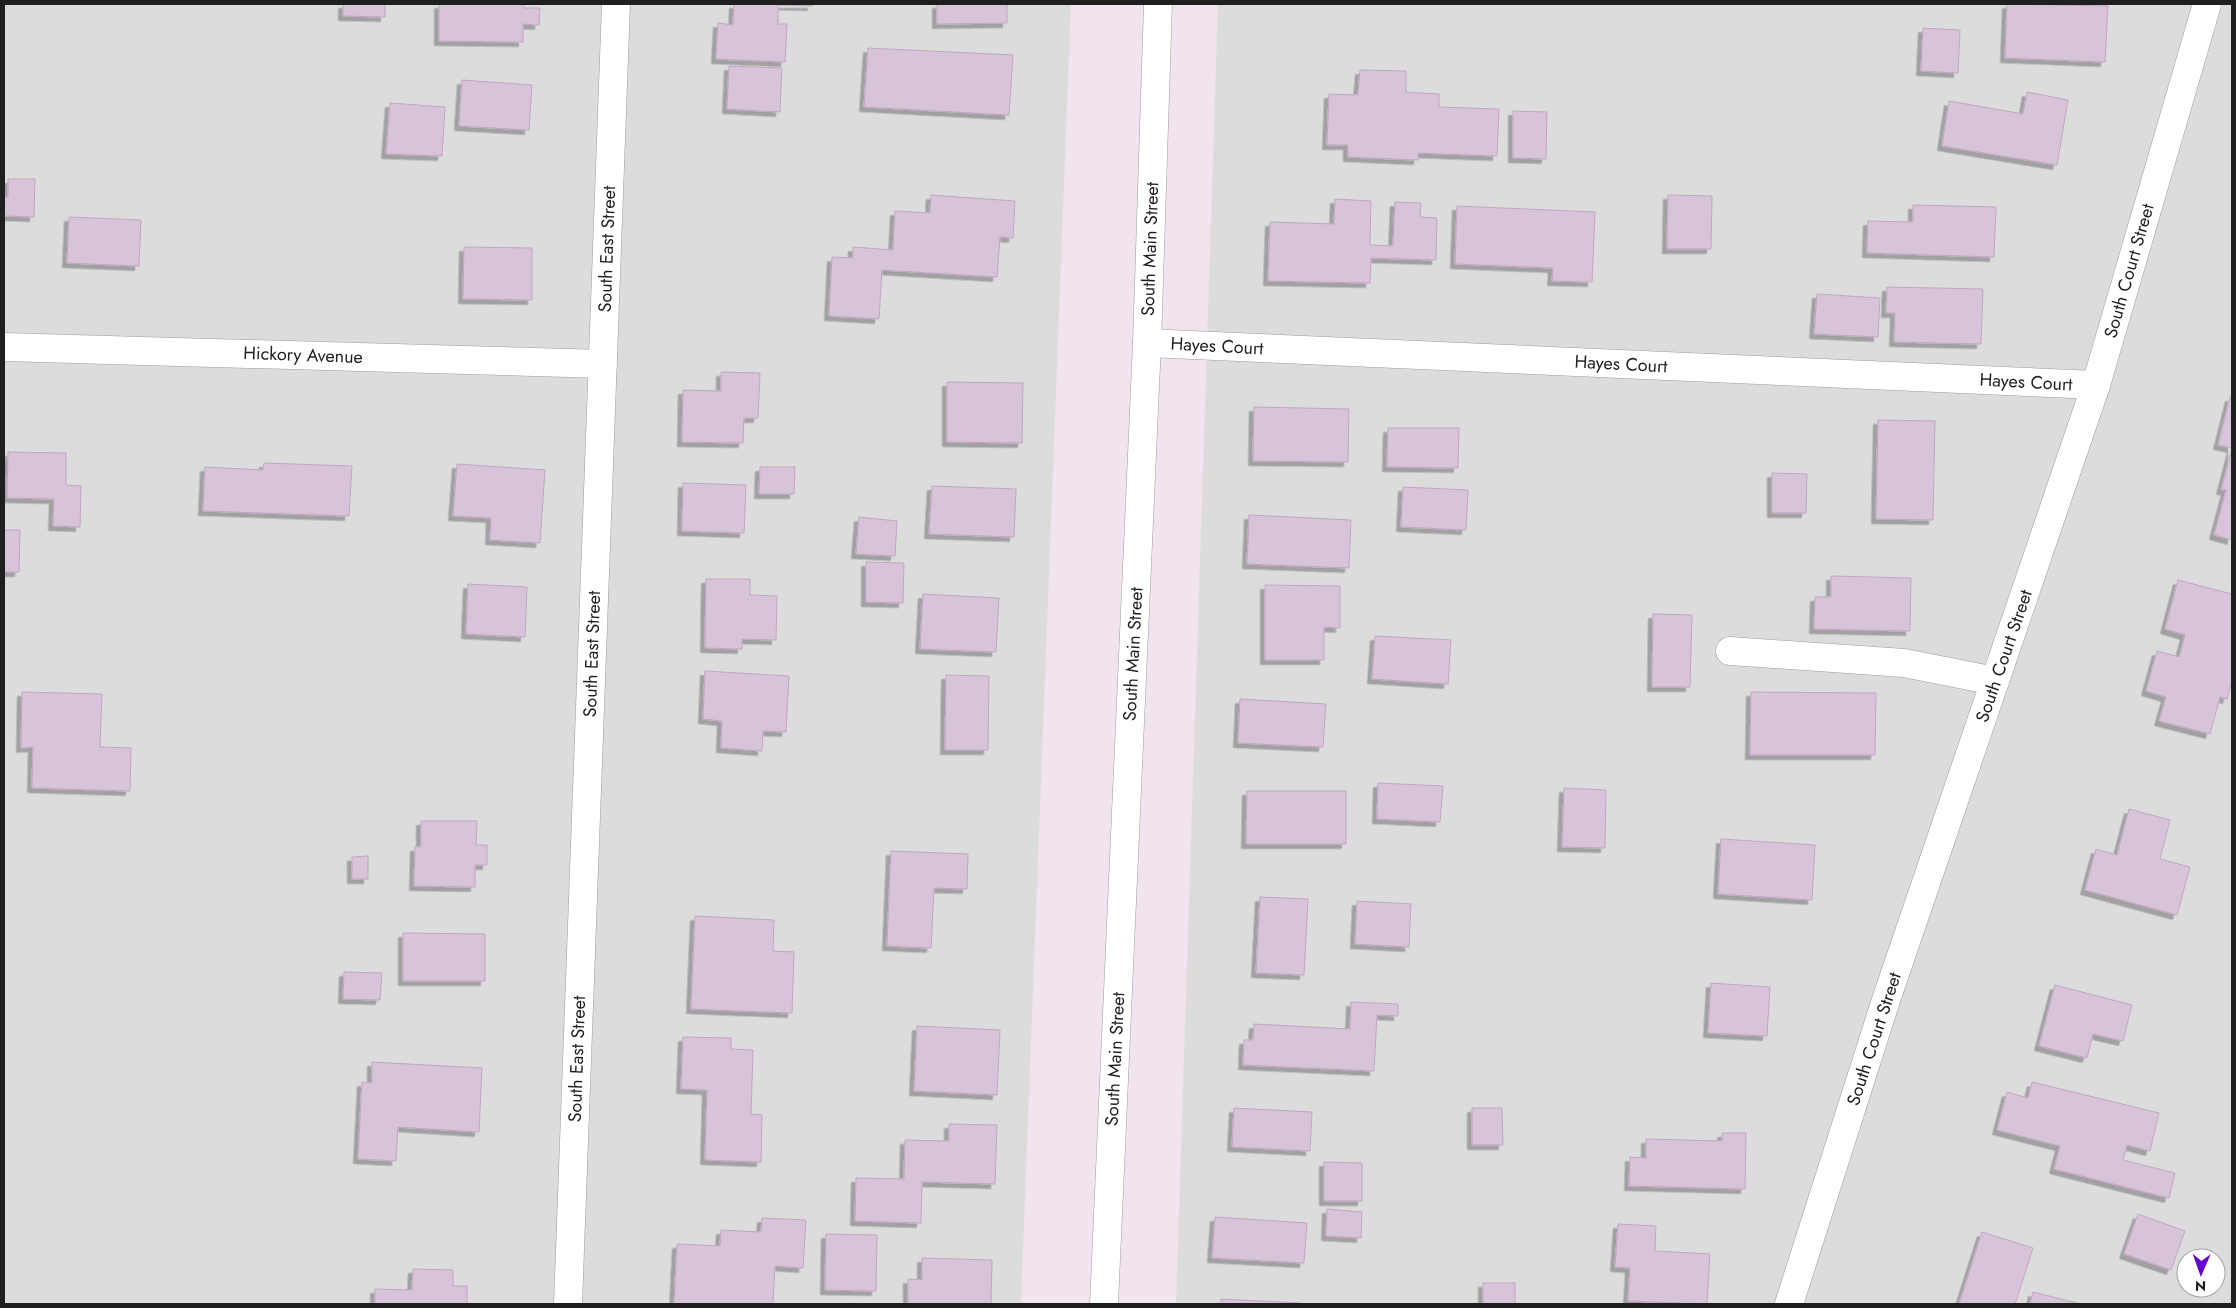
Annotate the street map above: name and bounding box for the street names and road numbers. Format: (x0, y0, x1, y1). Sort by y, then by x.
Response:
street label: South Main Street (1135, 181, 1165, 316)
street label: South East Street (592, 185, 622, 313)
street label: South Court Street (2097, 200, 2161, 341)
street label: Hayes Court (1170, 331, 1265, 361)
street label: Hickory Avenue (243, 340, 363, 370)
street label: Hayes Court (1574, 349, 1669, 379)
street label: Hayes Court (1979, 367, 2074, 397)
street label: South Main Street (1117, 586, 1150, 722)
street label: South Court Street (1969, 586, 2039, 726)
street label: South East Street (577, 590, 607, 718)
street label: South Court Street (1840, 968, 1908, 1109)
street label: South Main Street (1099, 991, 1132, 1127)
street label: South East Street (562, 995, 592, 1123)

